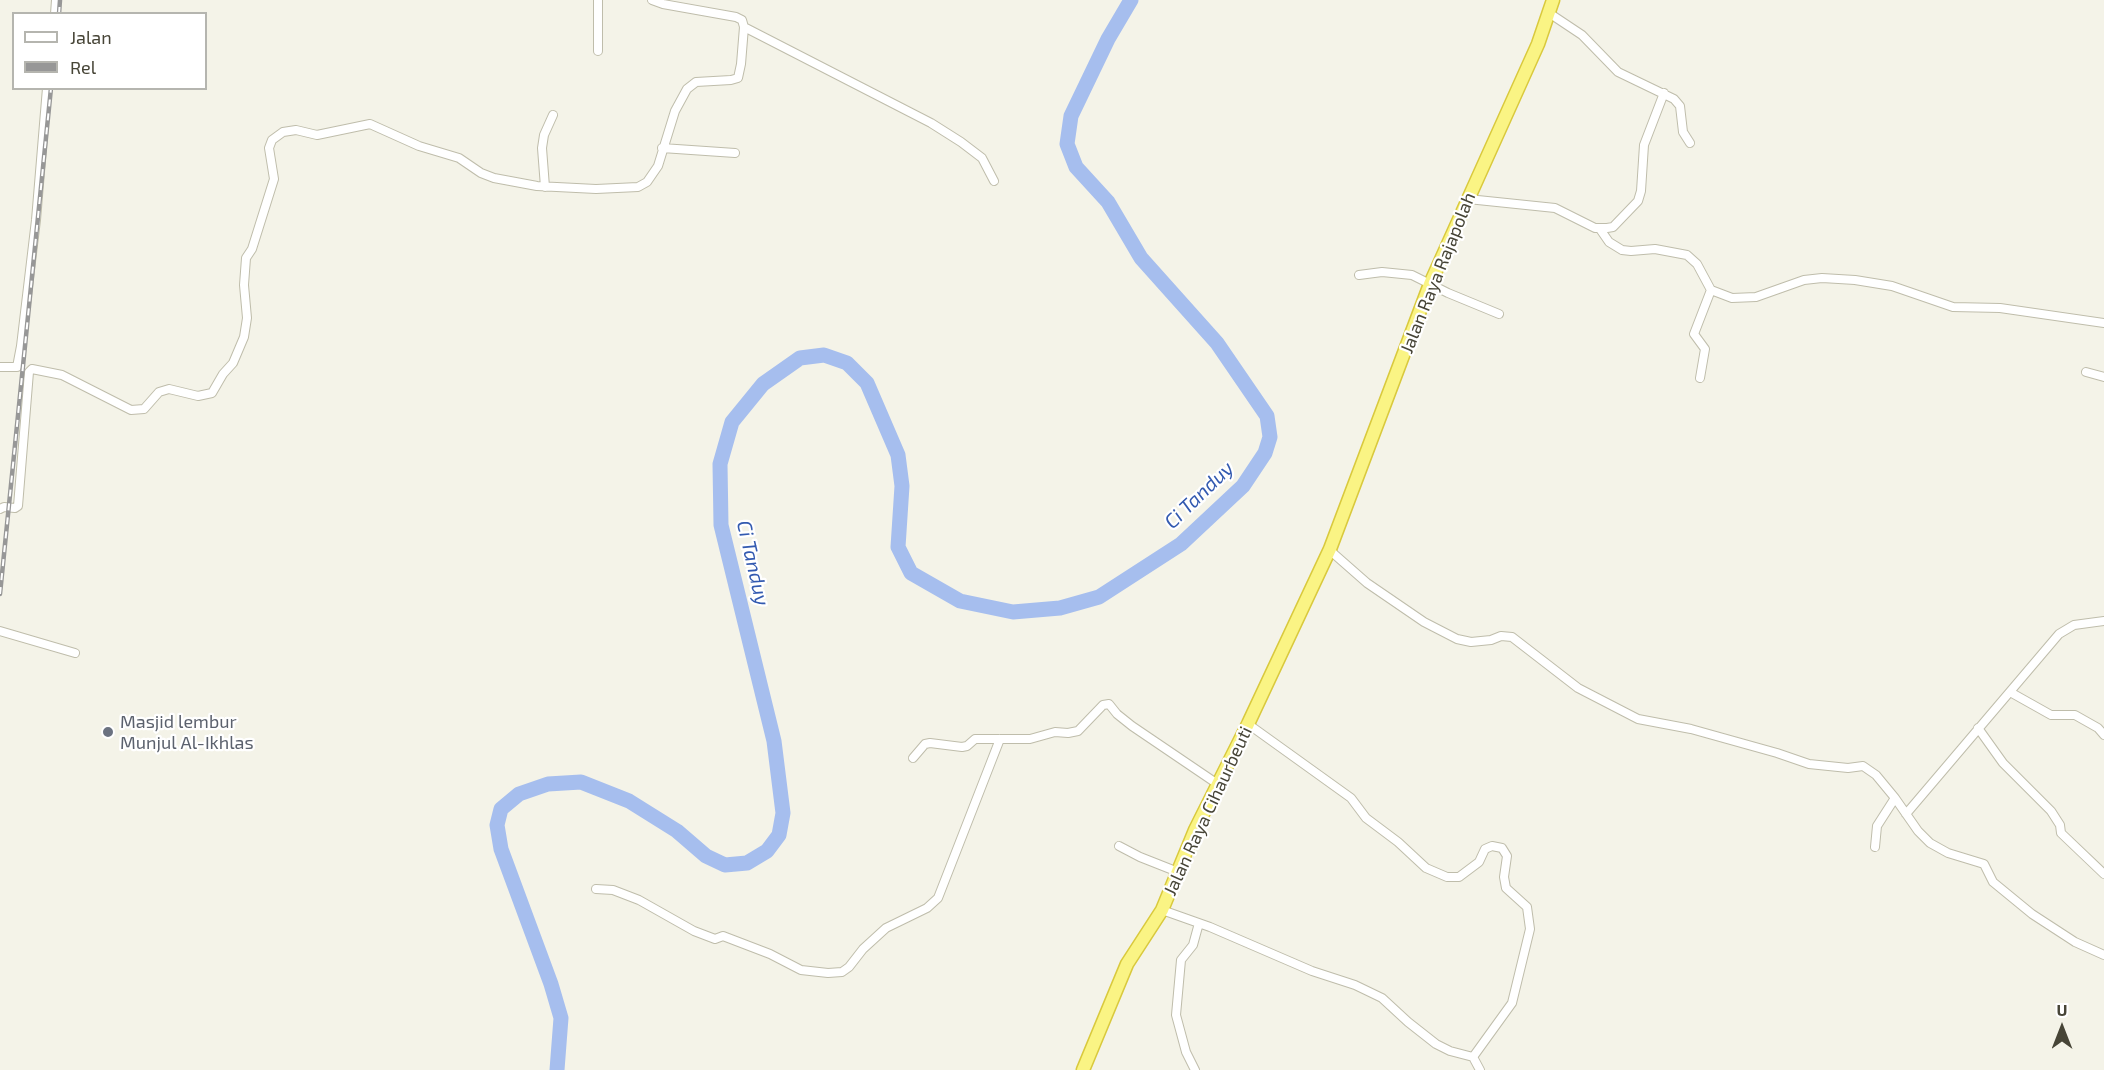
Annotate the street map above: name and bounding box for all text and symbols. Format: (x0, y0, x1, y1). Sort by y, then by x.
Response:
legend (12, 12, 207, 90)
text: Jalan (70, 26, 112, 48)
text: Rel (70, 56, 96, 78)
street label: Jalan Raya Rajapolah (1396, 189, 1480, 357)
water label: Ci Tanduy (1159, 456, 1239, 534)
water label: Ci Tanduy (732, 518, 774, 608)
place label: Masjid lembur Munjul Al-Ikhlas (120, 711, 254, 754)
street label: Jalan Raya Cihaurbeuti (1159, 723, 1257, 899)
marker: Masjid lembur Munjul Al-Ikhlas (101, 725, 115, 739)
north arrow (2032, 998, 2092, 1058)
text: U (2057, 1000, 2067, 1019)

